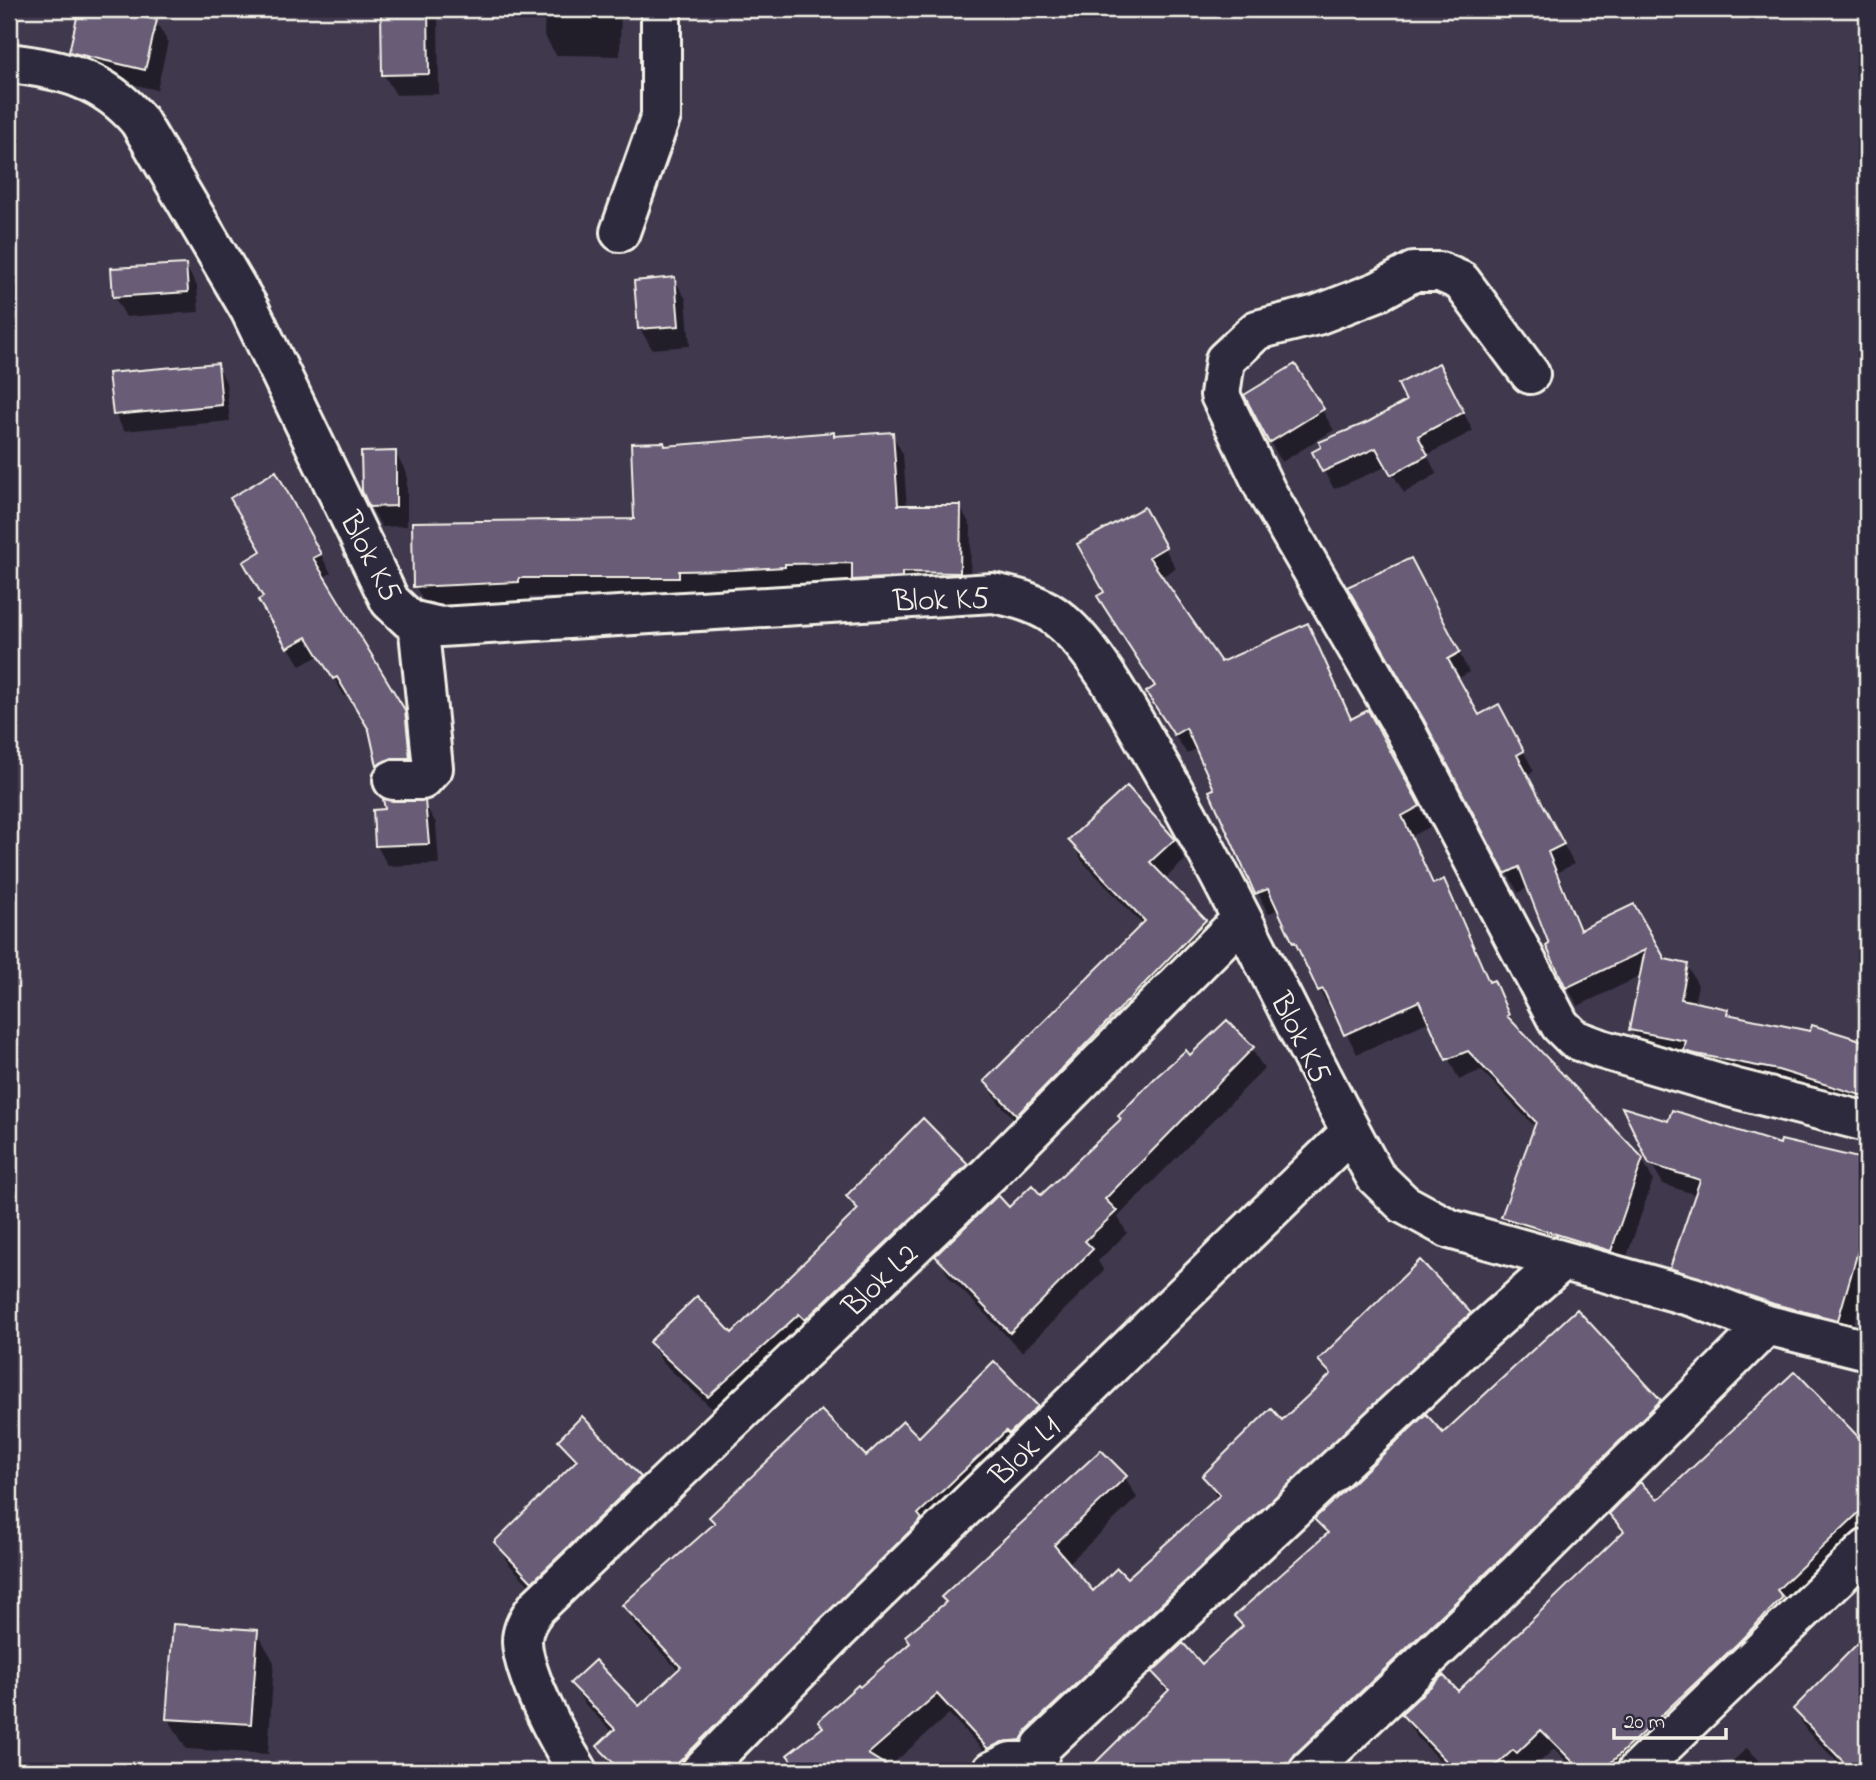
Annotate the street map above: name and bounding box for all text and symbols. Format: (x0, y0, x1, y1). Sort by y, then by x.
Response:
street label: Blok K5 (325, 503, 412, 611)
street label: Blok K5 (891, 576, 990, 627)
street label: Blok K5 (1256, 984, 1342, 1092)
street label: Blok L2 (832, 1233, 930, 1331)
street label: Blok L1 (979, 1406, 1073, 1500)
scale bar (1614, 1696, 1726, 1740)
text: 20 m (1624, 1708, 1665, 1738)

